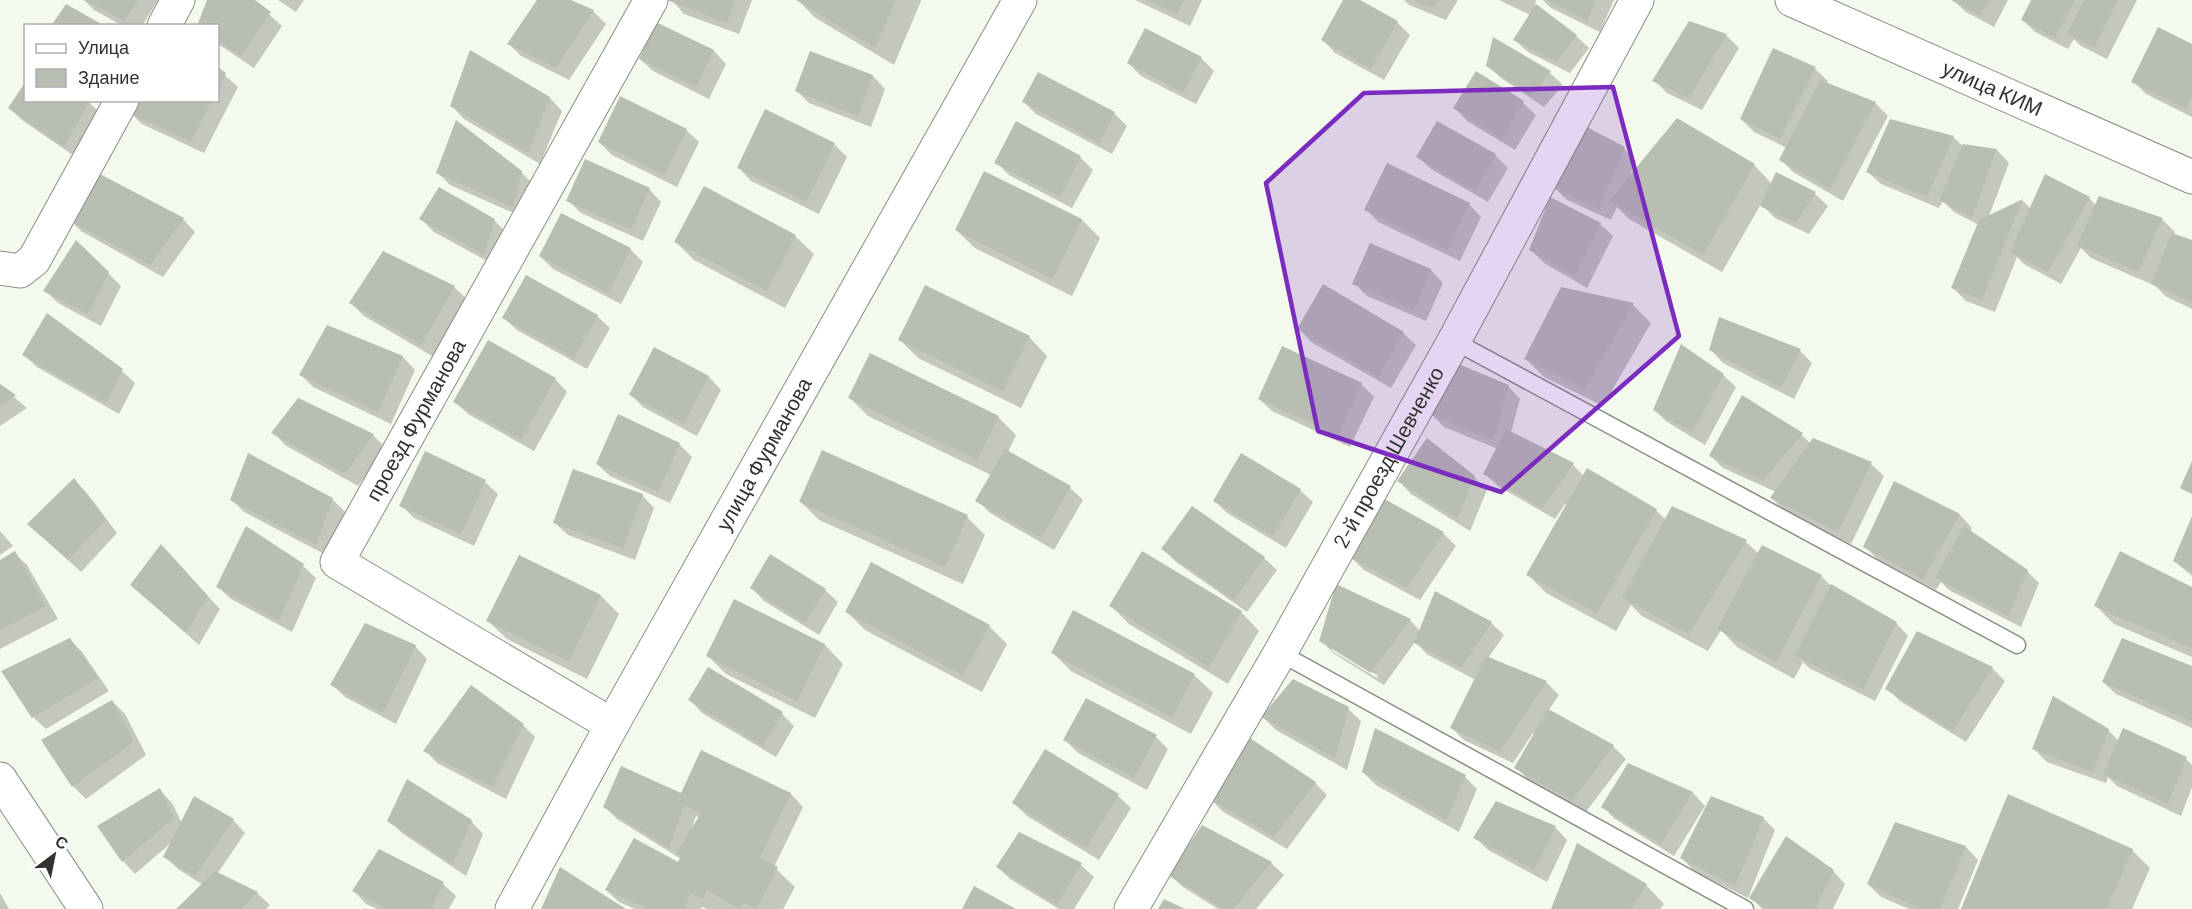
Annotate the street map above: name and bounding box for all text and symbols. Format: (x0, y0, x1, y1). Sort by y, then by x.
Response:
legend (24, 24, 219, 102)
text: Улица (78, 36, 130, 58)
street label: улица КИМ (1939, 54, 2047, 120)
text: Здание (78, 66, 139, 88)
street label: проезд Фурманова (360, 334, 470, 505)
street label: 2-й проезд Шевченко (1327, 362, 1448, 552)
street label: улица Фурманова (710, 372, 816, 535)
north arrow (24, 825, 84, 885)
text: С (52, 831, 73, 853)

